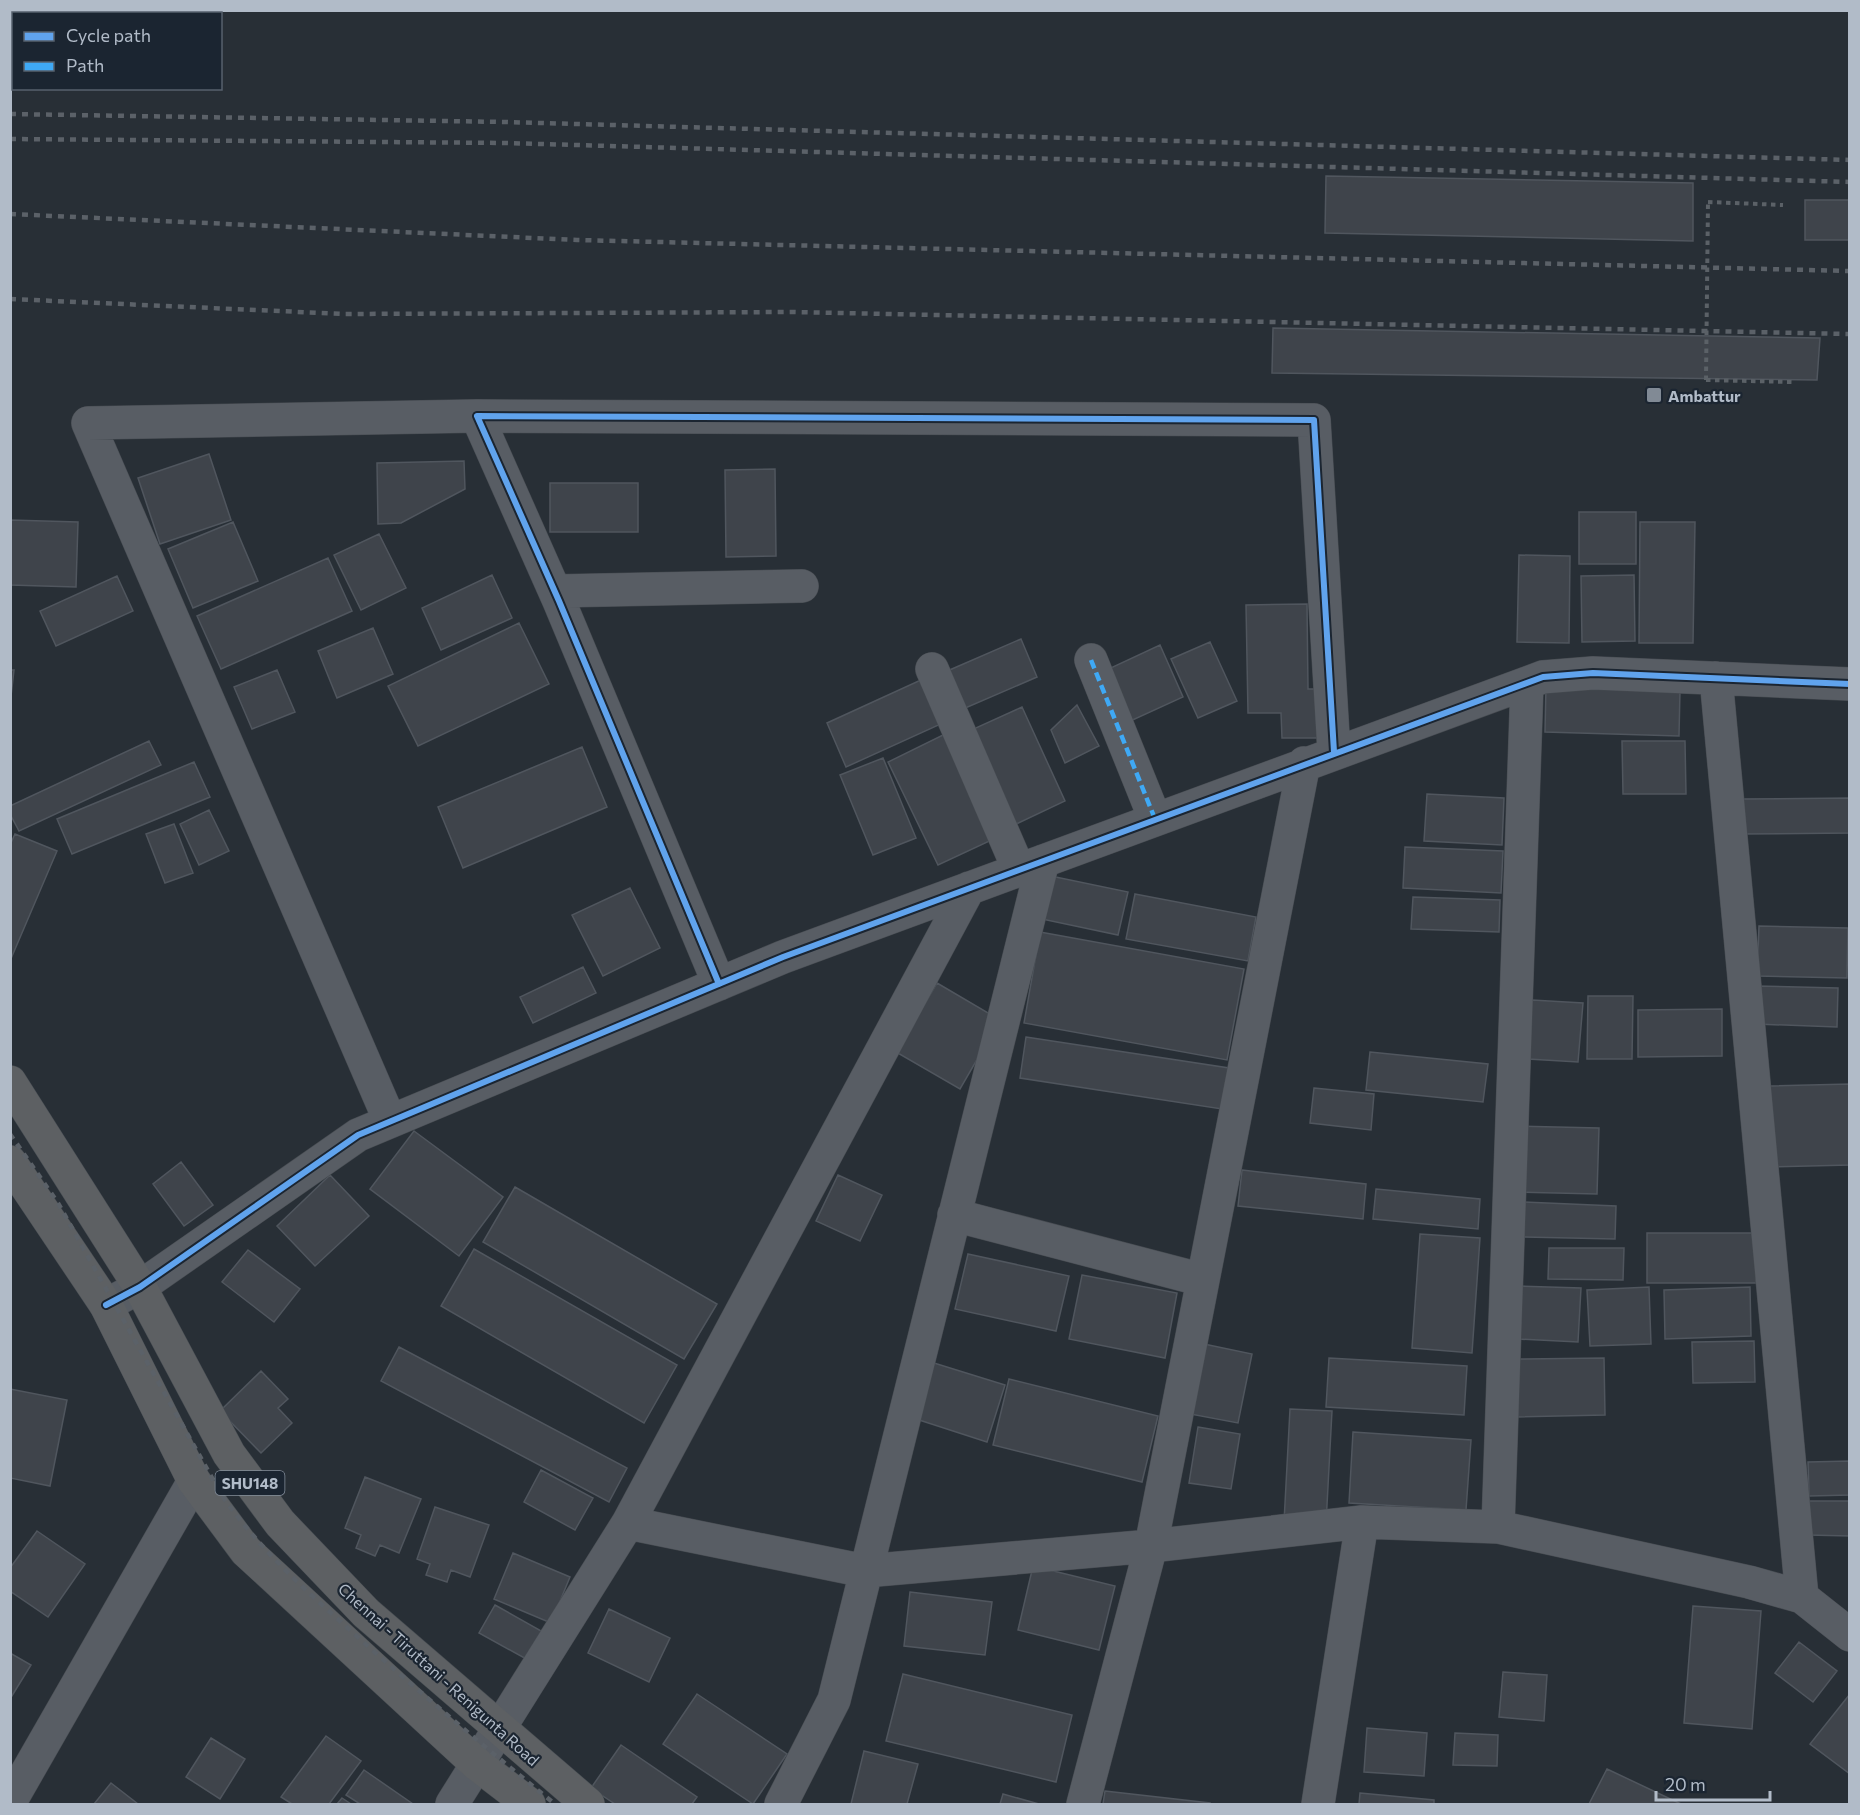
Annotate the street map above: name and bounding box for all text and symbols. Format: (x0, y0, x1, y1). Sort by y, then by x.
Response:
legend (12, 12, 222, 90)
text: Cycle path (66, 24, 151, 46)
text: Path (66, 54, 104, 76)
marker: Ambattur (1645, 386, 1663, 404)
place label: Ambattur (1668, 386, 1741, 405)
road number: SHU148 (216, 1471, 284, 1495)
street label: Chennai - Tiruttani - Renigunta Road (335, 1579, 543, 1769)
scale bar (1656, 1764, 1770, 1802)
text: 20 m (1665, 1773, 1706, 1795)

